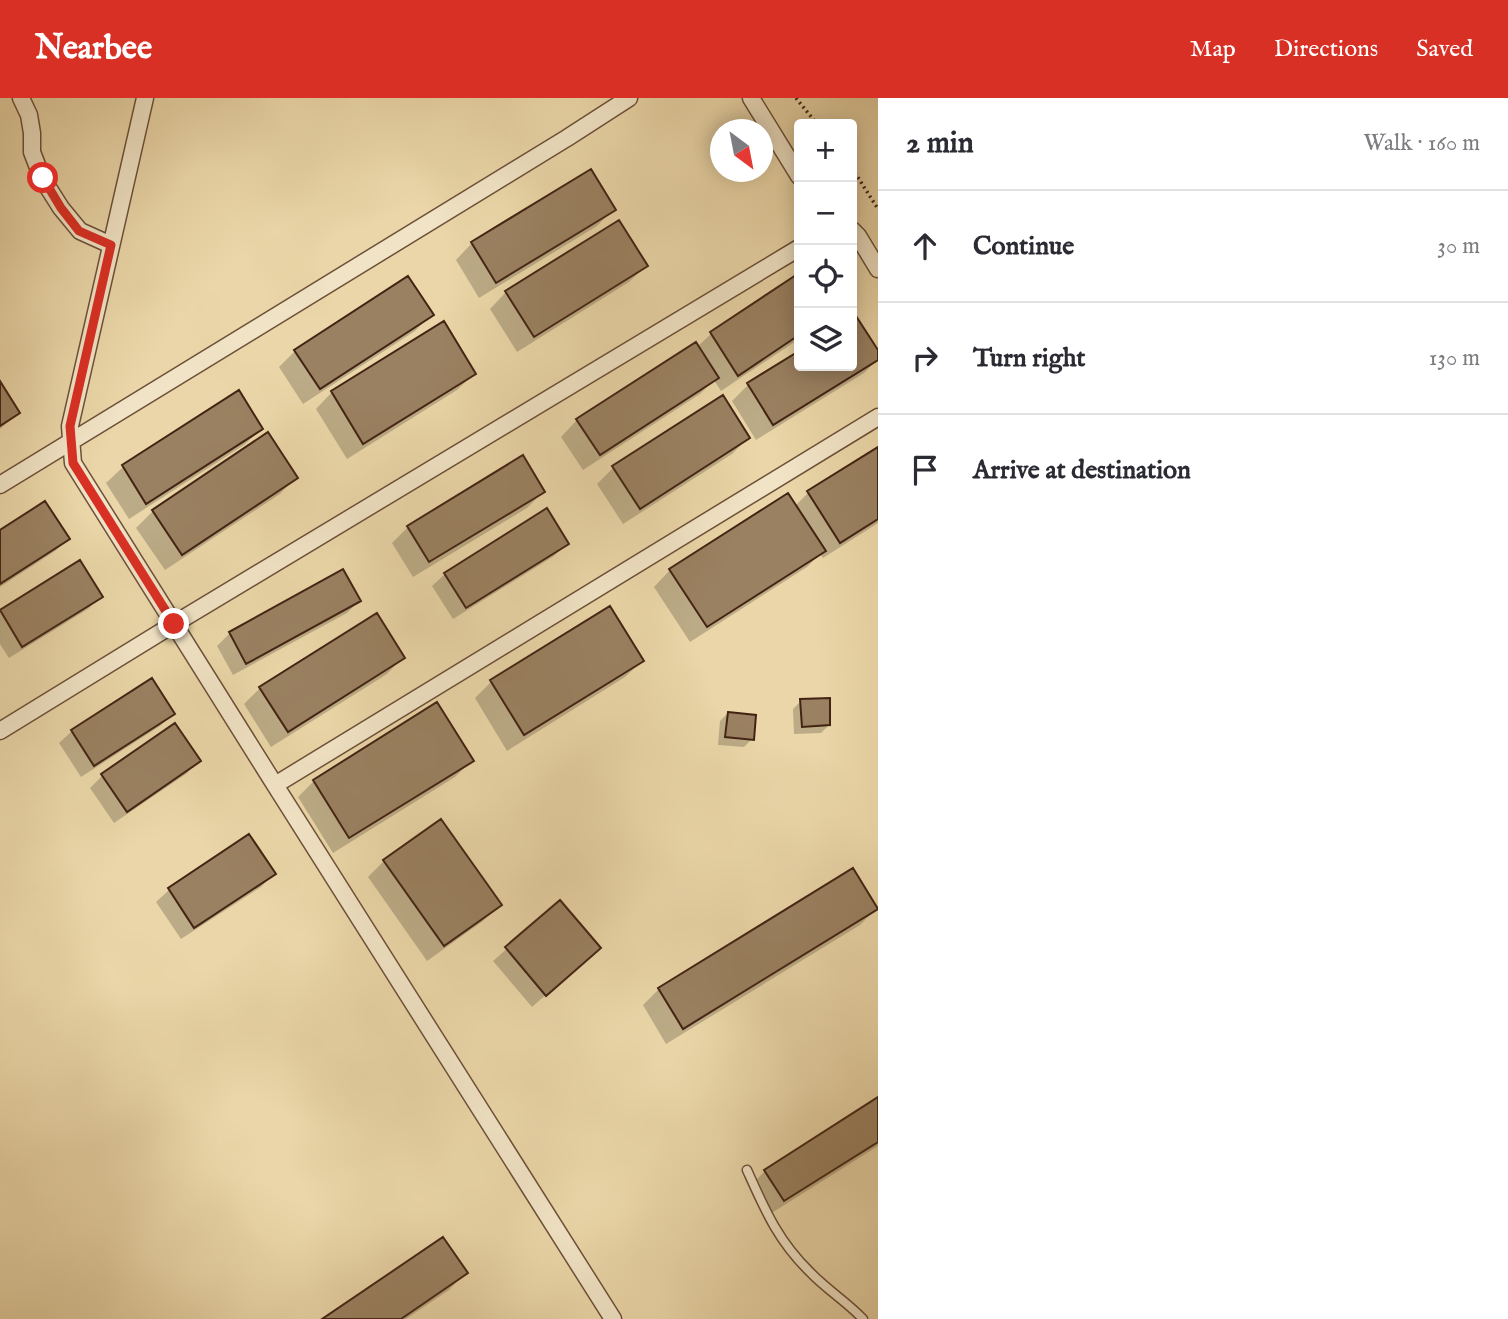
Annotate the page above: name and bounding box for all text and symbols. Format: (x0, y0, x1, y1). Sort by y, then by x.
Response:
text: Nearbee (35, 28, 152, 70)
text: Map (1190, 34, 1236, 65)
text: Directions (1274, 34, 1378, 65)
text: Saved (1416, 34, 1473, 65)
north arrow (710, 119, 773, 182)
map controls (794, 119, 857, 371)
button: + (794, 119, 857, 182)
text: 2 min (906, 125, 974, 163)
text: Walk · 160 m (1363, 129, 1480, 158)
route start (27, 162, 58, 193)
button: − (794, 182, 857, 245)
icon: ahead (906, 227, 944, 265)
text: Continue (973, 230, 1074, 263)
text: 30 m (1437, 232, 1480, 261)
button: locate (794, 245, 857, 308)
button: layers (794, 308, 857, 371)
icon: right (906, 339, 944, 377)
text: Turn right (973, 342, 1086, 375)
text: 130 m (1429, 344, 1480, 373)
icon: arrive (906, 451, 944, 489)
text: Arrive at destination (973, 454, 1191, 487)
route end (158, 608, 189, 639)

